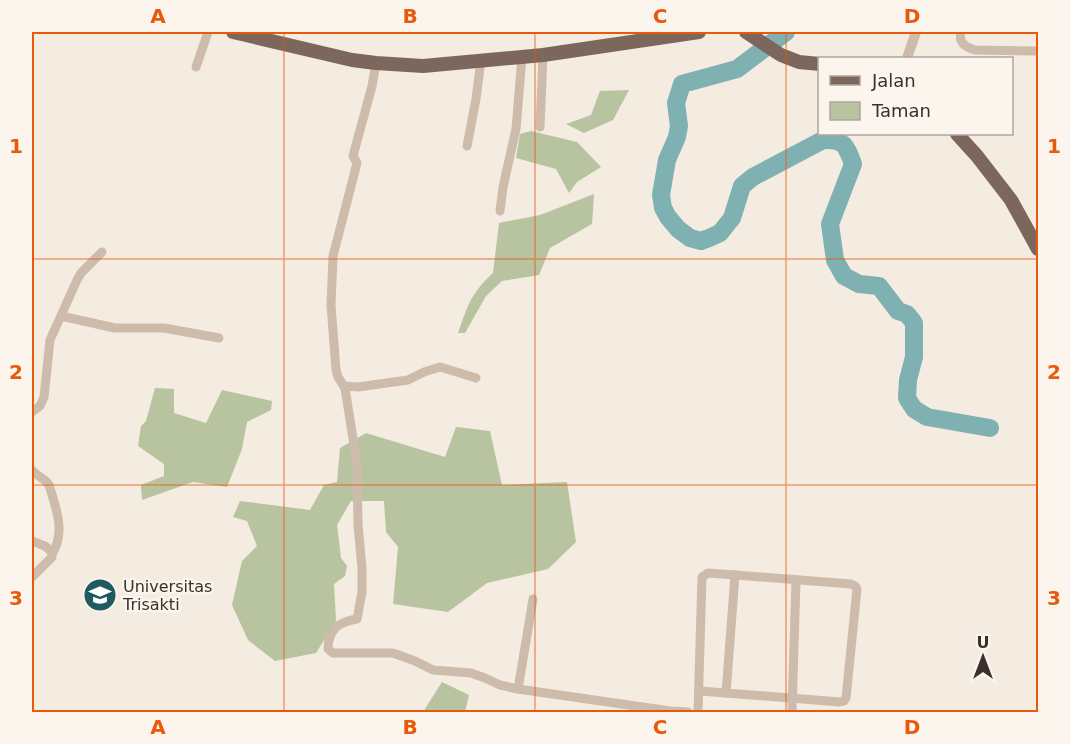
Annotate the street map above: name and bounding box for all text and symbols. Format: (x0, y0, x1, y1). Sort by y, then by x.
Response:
text: A (150, 4, 166, 28)
text: B (402, 4, 418, 28)
text: C (653, 4, 667, 28)
text: D (904, 4, 920, 28)
legend (818, 57, 1013, 135)
text: Jalan (871, 70, 916, 91)
text: Taman (871, 100, 931, 121)
text: 1 (9, 134, 23, 158)
text: 1 (1047, 134, 1061, 158)
text: 2 (9, 360, 23, 384)
text: 2 (1047, 360, 1061, 384)
school or university icon: Universitas Trisakti (82, 577, 118, 613)
place label: Universitas Trisakti (122, 577, 212, 614)
text: 3 (9, 586, 23, 610)
text: 3 (1047, 586, 1061, 610)
north arrow (953, 627, 1013, 687)
text: U (977, 633, 990, 652)
text: A (150, 715, 166, 739)
text: B (402, 715, 418, 739)
text: C (653, 715, 667, 739)
text: D (904, 715, 920, 739)

